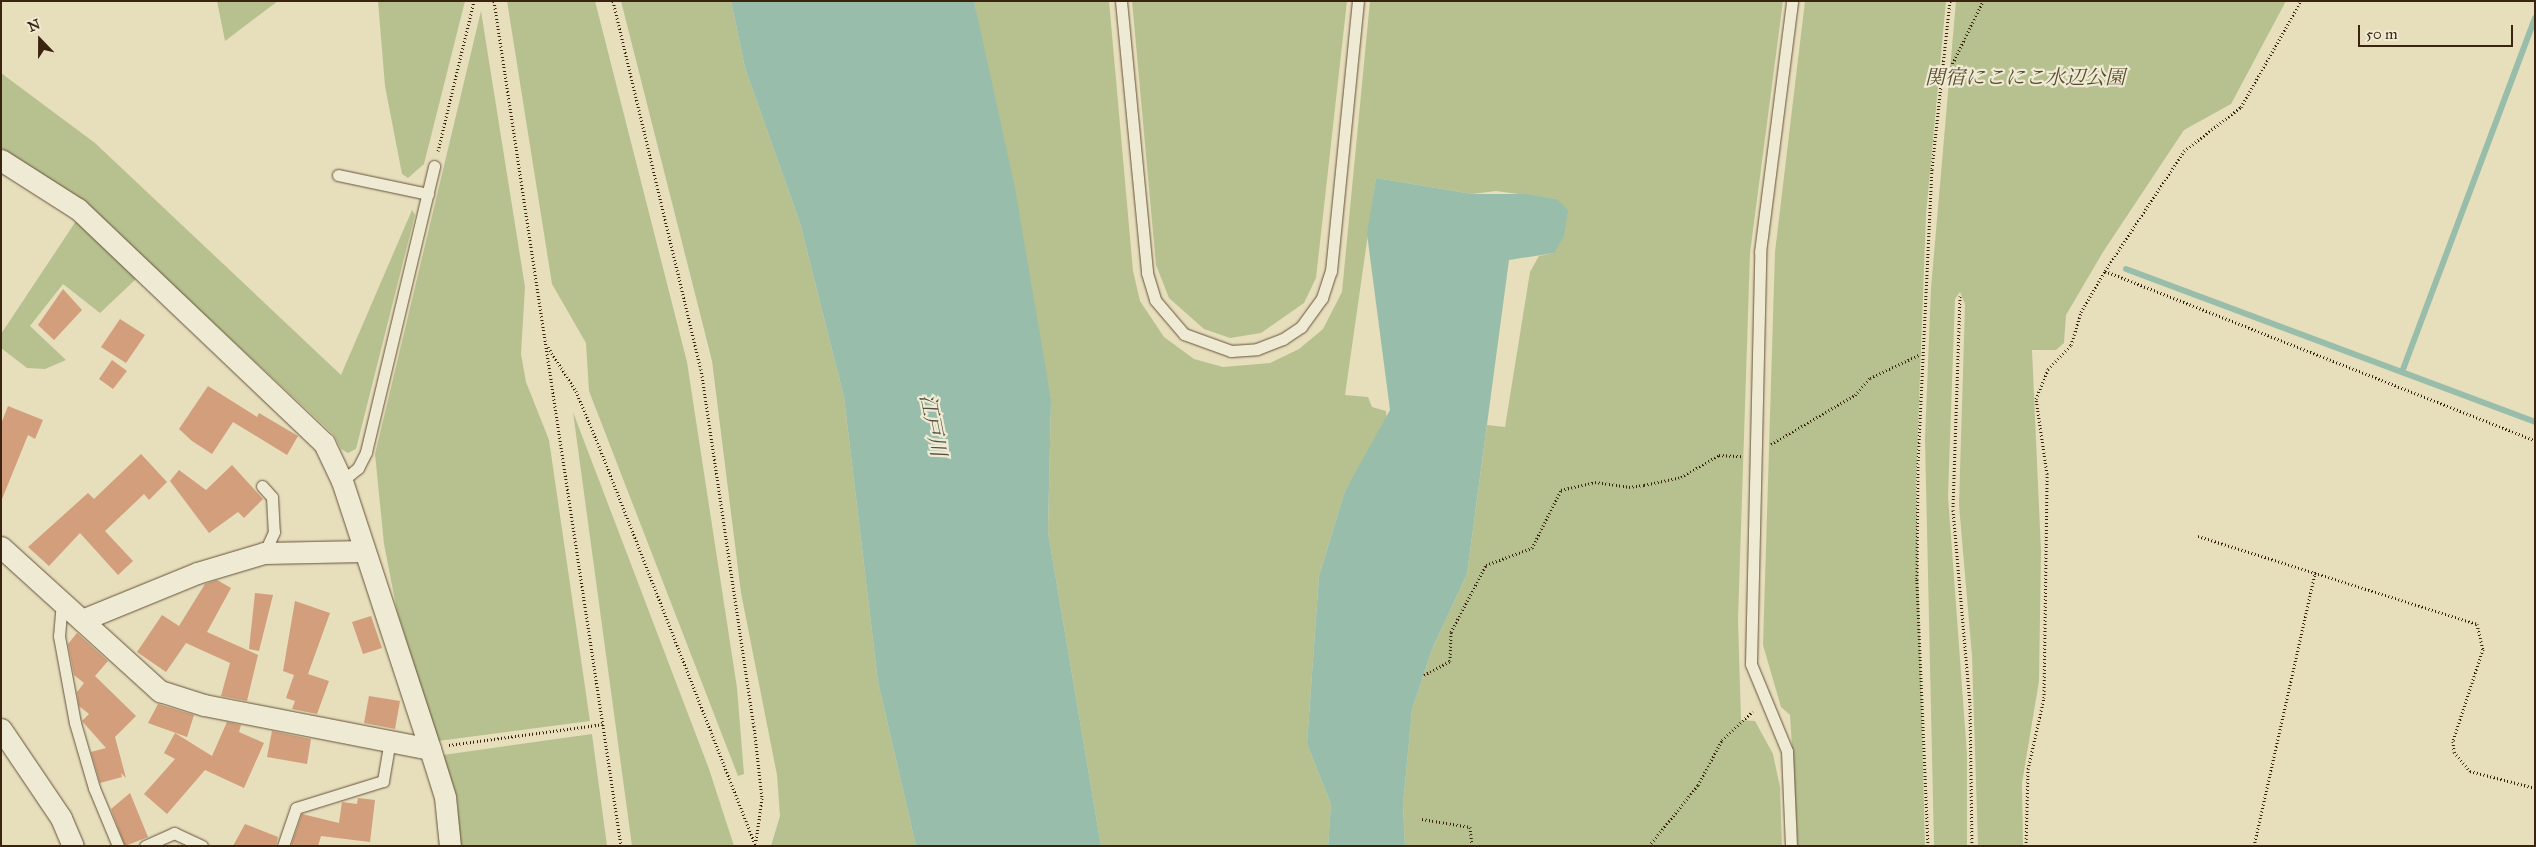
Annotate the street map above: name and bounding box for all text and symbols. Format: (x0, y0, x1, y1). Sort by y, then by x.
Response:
north arrow (15, 15, 65, 65)
scale bar (2361, 15, 2516, 47)
text: N (26, 16, 43, 36)
text: 50 m (2366, 25, 2398, 43)
park label: 関宿にこにこ水辺公園 (1925, 65, 2125, 89)
water label: 江戸川 (915, 392, 951, 458)

